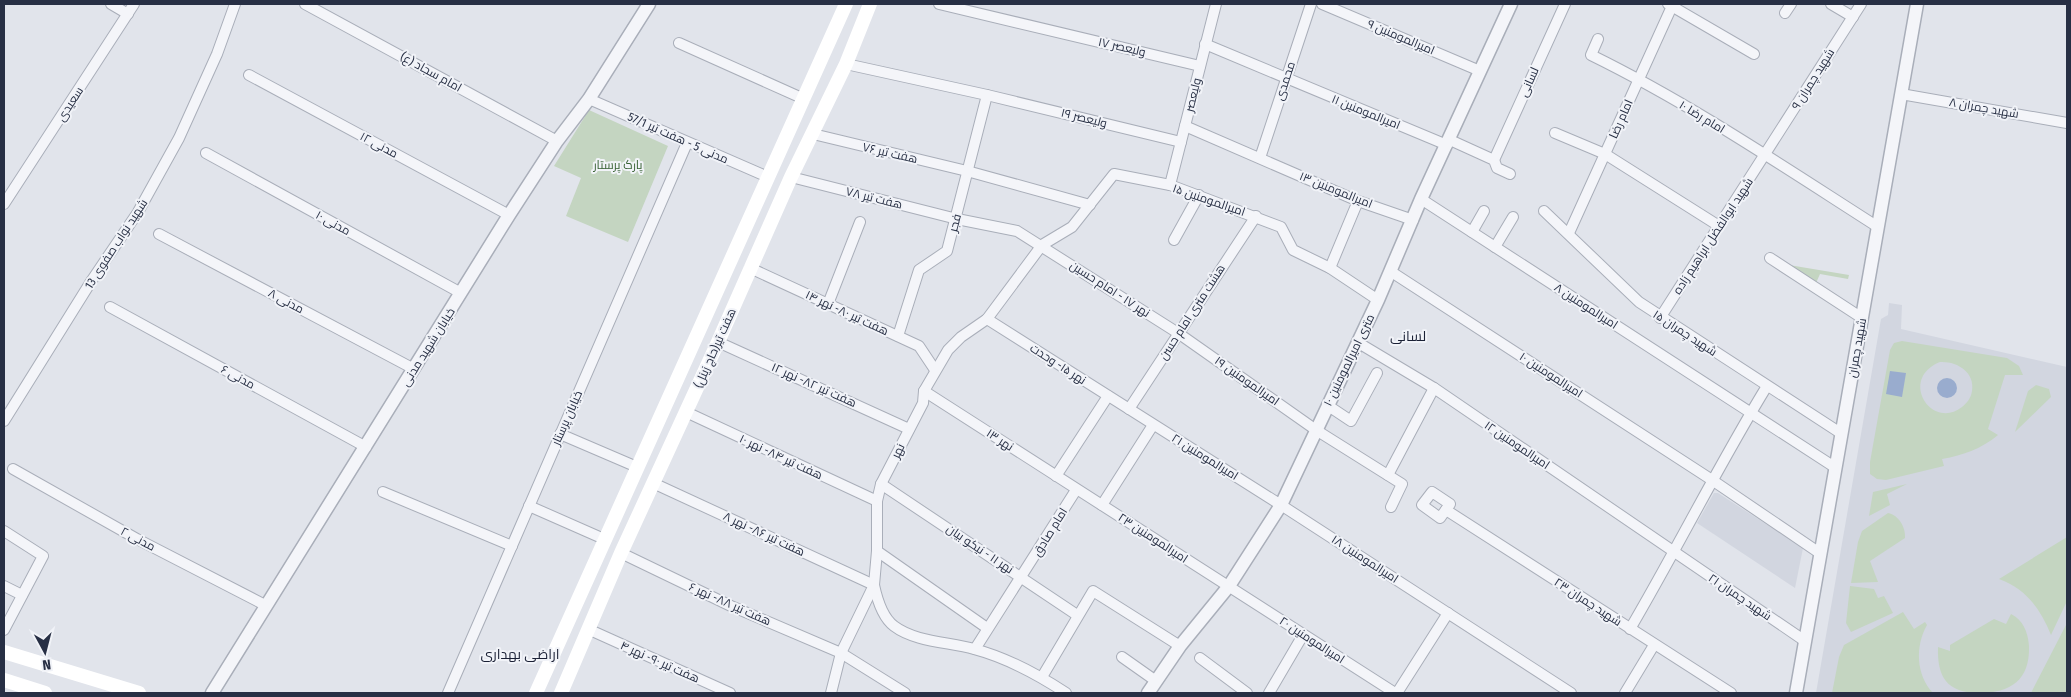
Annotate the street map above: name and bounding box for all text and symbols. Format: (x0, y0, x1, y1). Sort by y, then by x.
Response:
street label: امیرالمومنین ۹ (1365, 17, 1437, 57)
street label: ولیعصر ۱۷ (1097, 35, 1147, 59)
street label: شهید چمران ۹ (1789, 46, 1839, 113)
street label: امام سجاد (ع) (397, 49, 464, 95)
street label: محمدی (1272, 60, 1298, 102)
street label: لسانی (1516, 65, 1542, 99)
street label: ولیعصر (1182, 77, 1204, 114)
street label: سعیدی (54, 84, 86, 124)
street label: امیرالمومنین ۱۱ (1330, 92, 1402, 132)
street label: شهید چمران ۸ (1948, 95, 2020, 123)
street label: امام رضا (1606, 97, 1637, 141)
street label: امام رضا ۱۰ (1676, 98, 1727, 137)
street label: ولیعصر ۱۹ (1059, 106, 1109, 130)
street label: مدنی 5 - هفت تیر 57/1 (626, 110, 730, 166)
street label: مدنی ۱۲ (358, 129, 400, 161)
street label: هفت تیر ۷۶ (861, 140, 919, 166)
park label: پارک پرستار (592, 158, 643, 174)
street label: امیرالمومنین ۱۳ (1297, 169, 1375, 211)
street label: شهید ابوالفضل ابراهیم زاده (1670, 175, 1757, 297)
street label: امیرالمومنین ۱۵ (1171, 181, 1247, 219)
street label: هفت تیر ۷۸ (844, 184, 904, 212)
street label: شهید نواب صفوی 13 (82, 196, 150, 292)
street label: مدنی ۱۰ (313, 208, 353, 238)
street label: فجر (946, 212, 964, 235)
street label: نهر ۱۷ - امام حسین (1067, 258, 1153, 321)
street label: هشت متری امام حسن (1156, 262, 1229, 363)
street label: امیرالمومنین ۸ (1552, 280, 1620, 332)
street label: مدنی ۸ (266, 286, 306, 316)
street label: هفت تیر ۸۰- نهر ۱۴ (803, 288, 891, 338)
street label: خیابان شهید مدنی (398, 305, 458, 389)
street label: هفت تیر(حاج زینل) (691, 306, 740, 390)
street label: شهید چمران ۱۵ (1649, 307, 1720, 361)
street label: ۱۰ متری امیرالمومنین (1321, 312, 1377, 408)
street label: شهید چمران (1845, 317, 1871, 379)
district label: لسانی (1390, 328, 1426, 345)
street label: نهر ۱۵- وحدت (1027, 341, 1089, 387)
street label: امیرالمومنین ۱۰ (1517, 349, 1585, 401)
street label: امیرالمومنین ۱۹ (1212, 354, 1282, 408)
street label: هفت تیر ۸۲- نهر ۱۲ (769, 360, 859, 410)
street label: مدنی ۶ (219, 362, 257, 392)
street label: خیابان پرستار (548, 389, 587, 449)
street label: امیرالمومنین ۱۲ (1482, 418, 1552, 472)
street label: نهر ۱۳ (984, 426, 1016, 454)
street label: امیرالمومنین ۲۱ (1169, 431, 1241, 483)
street label: هفت تیر ۸۴- نهر ۱۰ (737, 432, 825, 482)
street label: نهر (888, 441, 908, 462)
street label: امام صادق (1030, 505, 1071, 559)
street label: هفت تیر ۸۶- نهر ۸ (721, 509, 807, 559)
street label: امیرالمومنین ۲۳ (1116, 510, 1190, 566)
street label: نهر ۱۱ - نیکو بیان (944, 521, 1016, 577)
street label: مدنی ۲ (118, 524, 158, 554)
street label: امیرالمومنین ۱۸ (1329, 532, 1401, 586)
street label: شهید چمران ۲۱ (1705, 571, 1774, 625)
street label: شهید چمران ۲۳ (1551, 575, 1624, 631)
street label: هفت تیر ۸۸- نهر ۶ (687, 580, 773, 628)
street label: امیرالمومنین ۲۰ (1277, 614, 1347, 666)
north arrow (20, 627, 70, 677)
street label: هفت تیر ۹۰- نهر ۴ (618, 638, 702, 686)
district label: اراضی بهداری (481, 646, 559, 663)
text: N (41, 655, 52, 673)

